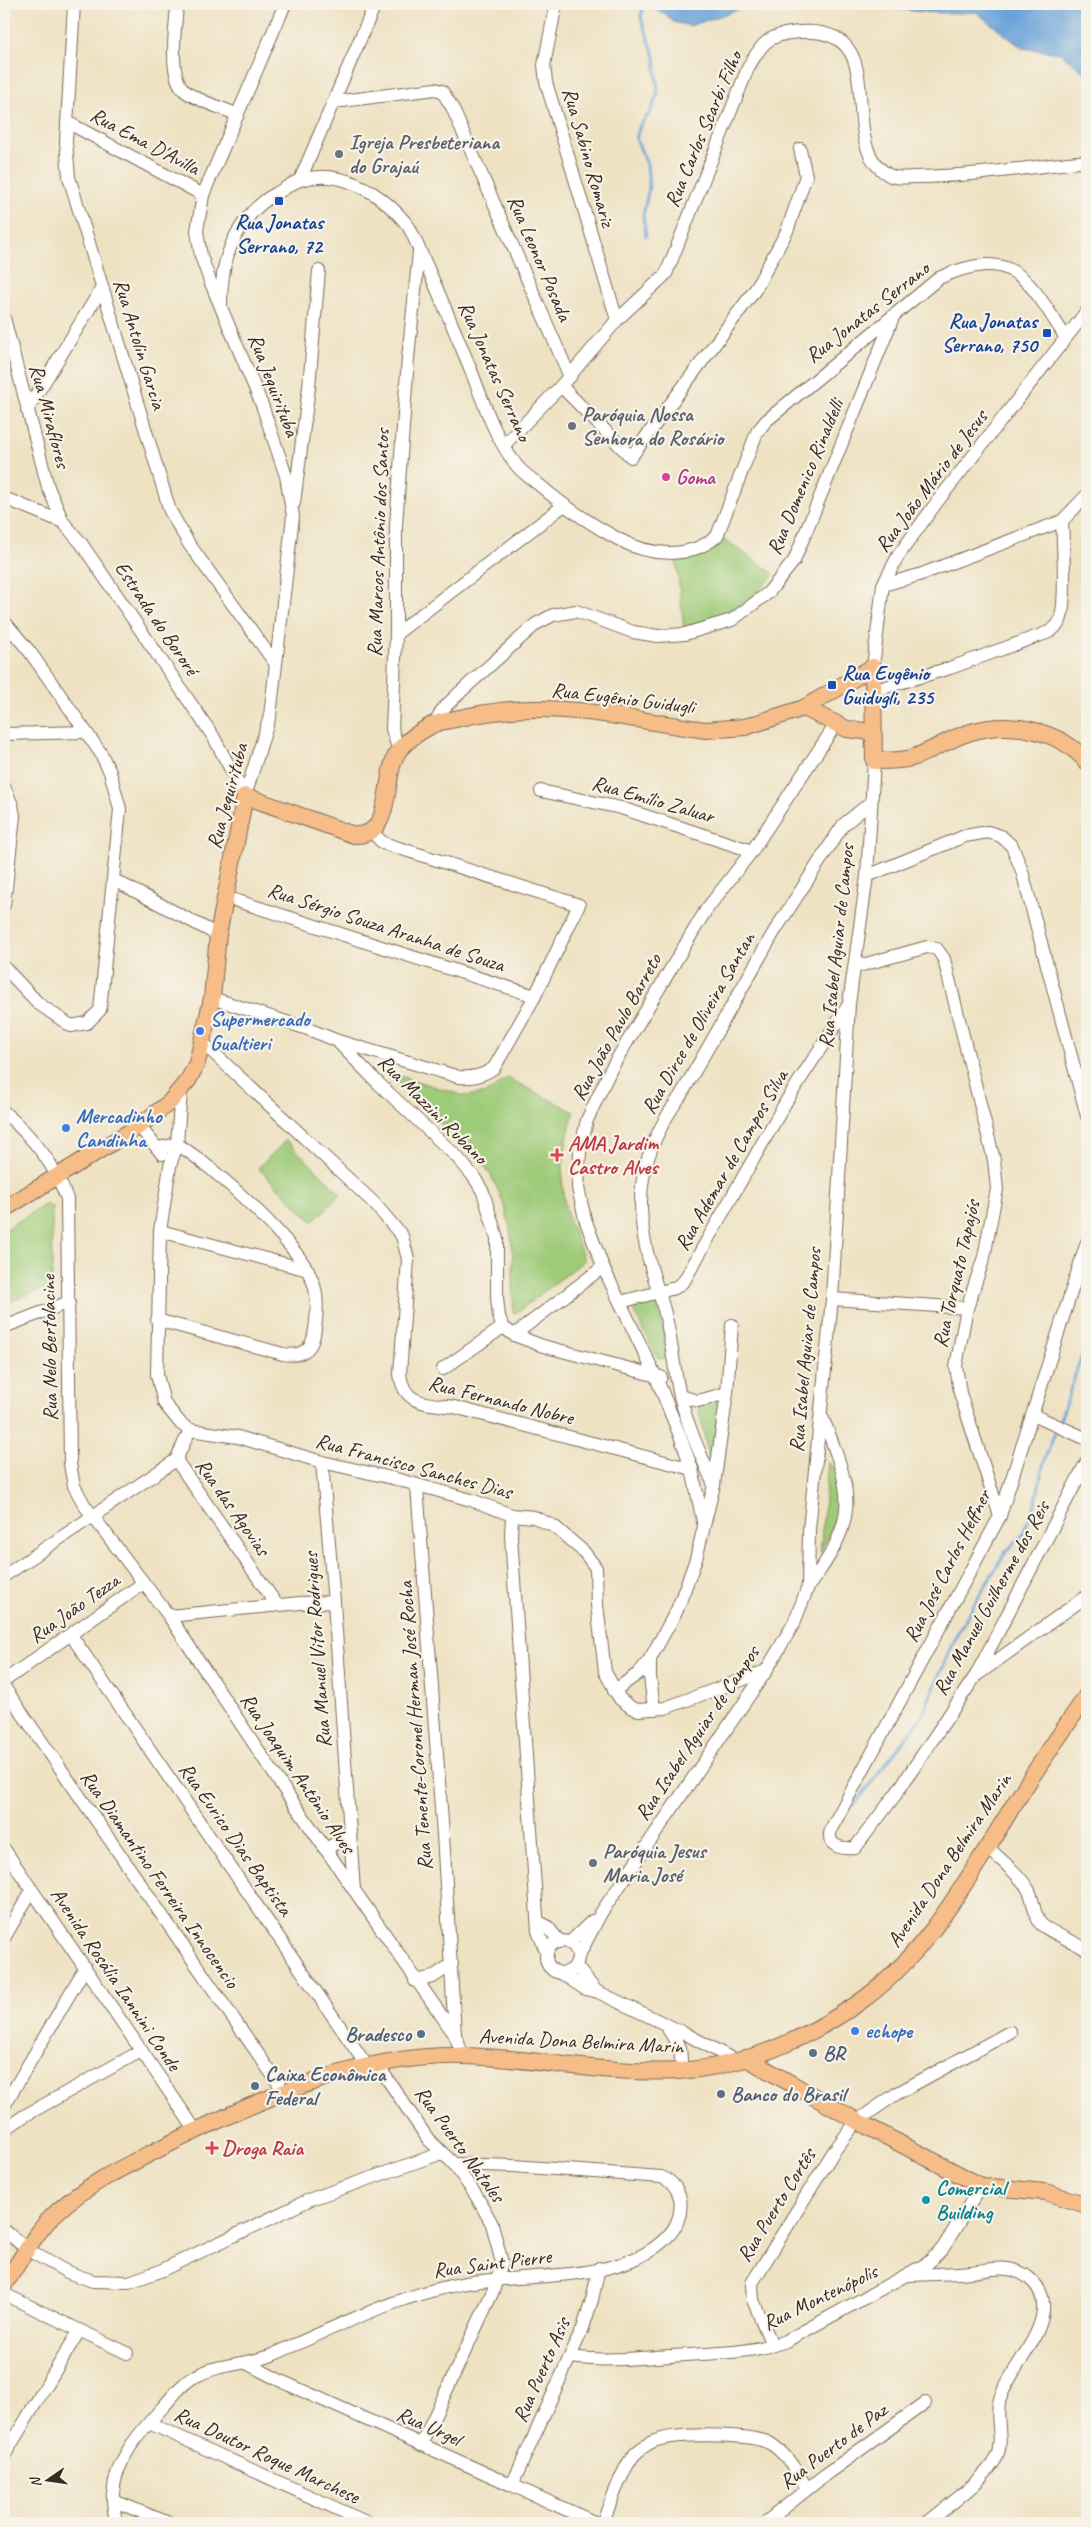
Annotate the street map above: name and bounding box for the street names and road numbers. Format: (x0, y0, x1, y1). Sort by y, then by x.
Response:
street label: Rua Carlos Scarbi Filho (658, 45, 749, 211)
street label: Rua Sabino Romariz (557, 85, 622, 232)
street label: Rua Ema D'Avilla (86, 101, 206, 181)
street label: Rua Leonor Posada (502, 191, 579, 326)
street label: Rua Jonatas Serrano (800, 254, 936, 368)
street label: Rua Antolin Garcia (108, 276, 173, 414)
street label: Rua Jonatas Serrano (453, 297, 538, 447)
street label: Rua Jequirituba (242, 330, 306, 442)
street label: Rua Miraflores (24, 361, 77, 472)
street label: Rua Domenico Rinaldelli (761, 392, 851, 559)
street label: Rua João Mário de Jesus (869, 403, 994, 557)
street label: Rua Marcos Antônio dos Santos (361, 427, 395, 658)
street label: Estrada do Bororé (109, 556, 207, 683)
street label: Rua Eugênio Guidugli (550, 676, 699, 720)
street label: Rua Jequirituba (200, 739, 254, 852)
street label: Rua Emílio Zaluar (589, 769, 718, 829)
street label: Rua Isabel Aguiar de Campos (812, 841, 860, 1049)
street label: Rua Sérgio Souza Aranha de Souza (264, 876, 509, 978)
street label: Rua Dirce de Oliveira Santan (635, 926, 761, 1119)
street label: Rua João Paulo Barreto (565, 948, 668, 1105)
street label: Rua Mazzini Rubano (373, 1049, 495, 1171)
street label: Rua Ademar de Campos Silva (669, 1063, 795, 1255)
street label: Rua Torquato Tapajós (926, 1196, 986, 1350)
street label: Rua Isabel Aguiar de Campos (783, 1245, 827, 1453)
street label: Rua Nelo Bertolacine (35, 1273, 63, 1421)
street label: Rua Fernando Nobre (426, 1369, 578, 1431)
street label: Rua Francisco Sanches Dias (313, 1427, 517, 1505)
street label: Rua das Agovias (190, 1453, 277, 1562)
street label: Rua José Carlos Heffner (897, 1484, 997, 1647)
street label: Rua Manuel Guilherme dos Reis (927, 1495, 1056, 1700)
street label: Rua Manuel Vitor Rodrigues (297, 1549, 337, 1749)
street label: Rua João Tezza (24, 1566, 126, 1649)
street label: Rua Tenente-Coronel Herman José Rocha (392, 1579, 438, 1871)
street label: Rua Isabel Aguiar de Campos (629, 1639, 766, 1825)
street label: Rua Joaquim Antônio Alves (235, 1688, 362, 1860)
street label: Rua Eurico Dias Baptista (173, 1757, 300, 1922)
street label: Rua Diamantino Ferreira Innocencio (75, 1765, 246, 1994)
street label: Avenida Dona Belmira Marin (881, 1767, 1018, 1952)
street label: Avenida Rosália Iannini Conde (45, 1882, 188, 2077)
street label: Avenida Dona Belmira Marin (478, 2023, 685, 2059)
street label: Rua Puerto Natales (409, 2081, 512, 2209)
street label: Rua Puerto Cortês (731, 2142, 822, 2266)
street label: Rua Saint Pierre (431, 2243, 555, 2283)
street label: Rua Montenópolis (758, 2257, 883, 2336)
street label: Rua Puerto Asis (506, 2312, 576, 2426)
street label: Rua Puerto de Paz (774, 2396, 894, 2495)
street label: Rua Urgel (393, 2400, 468, 2453)
street label: Rua Doutor Roque Marchese (170, 2401, 365, 2510)

